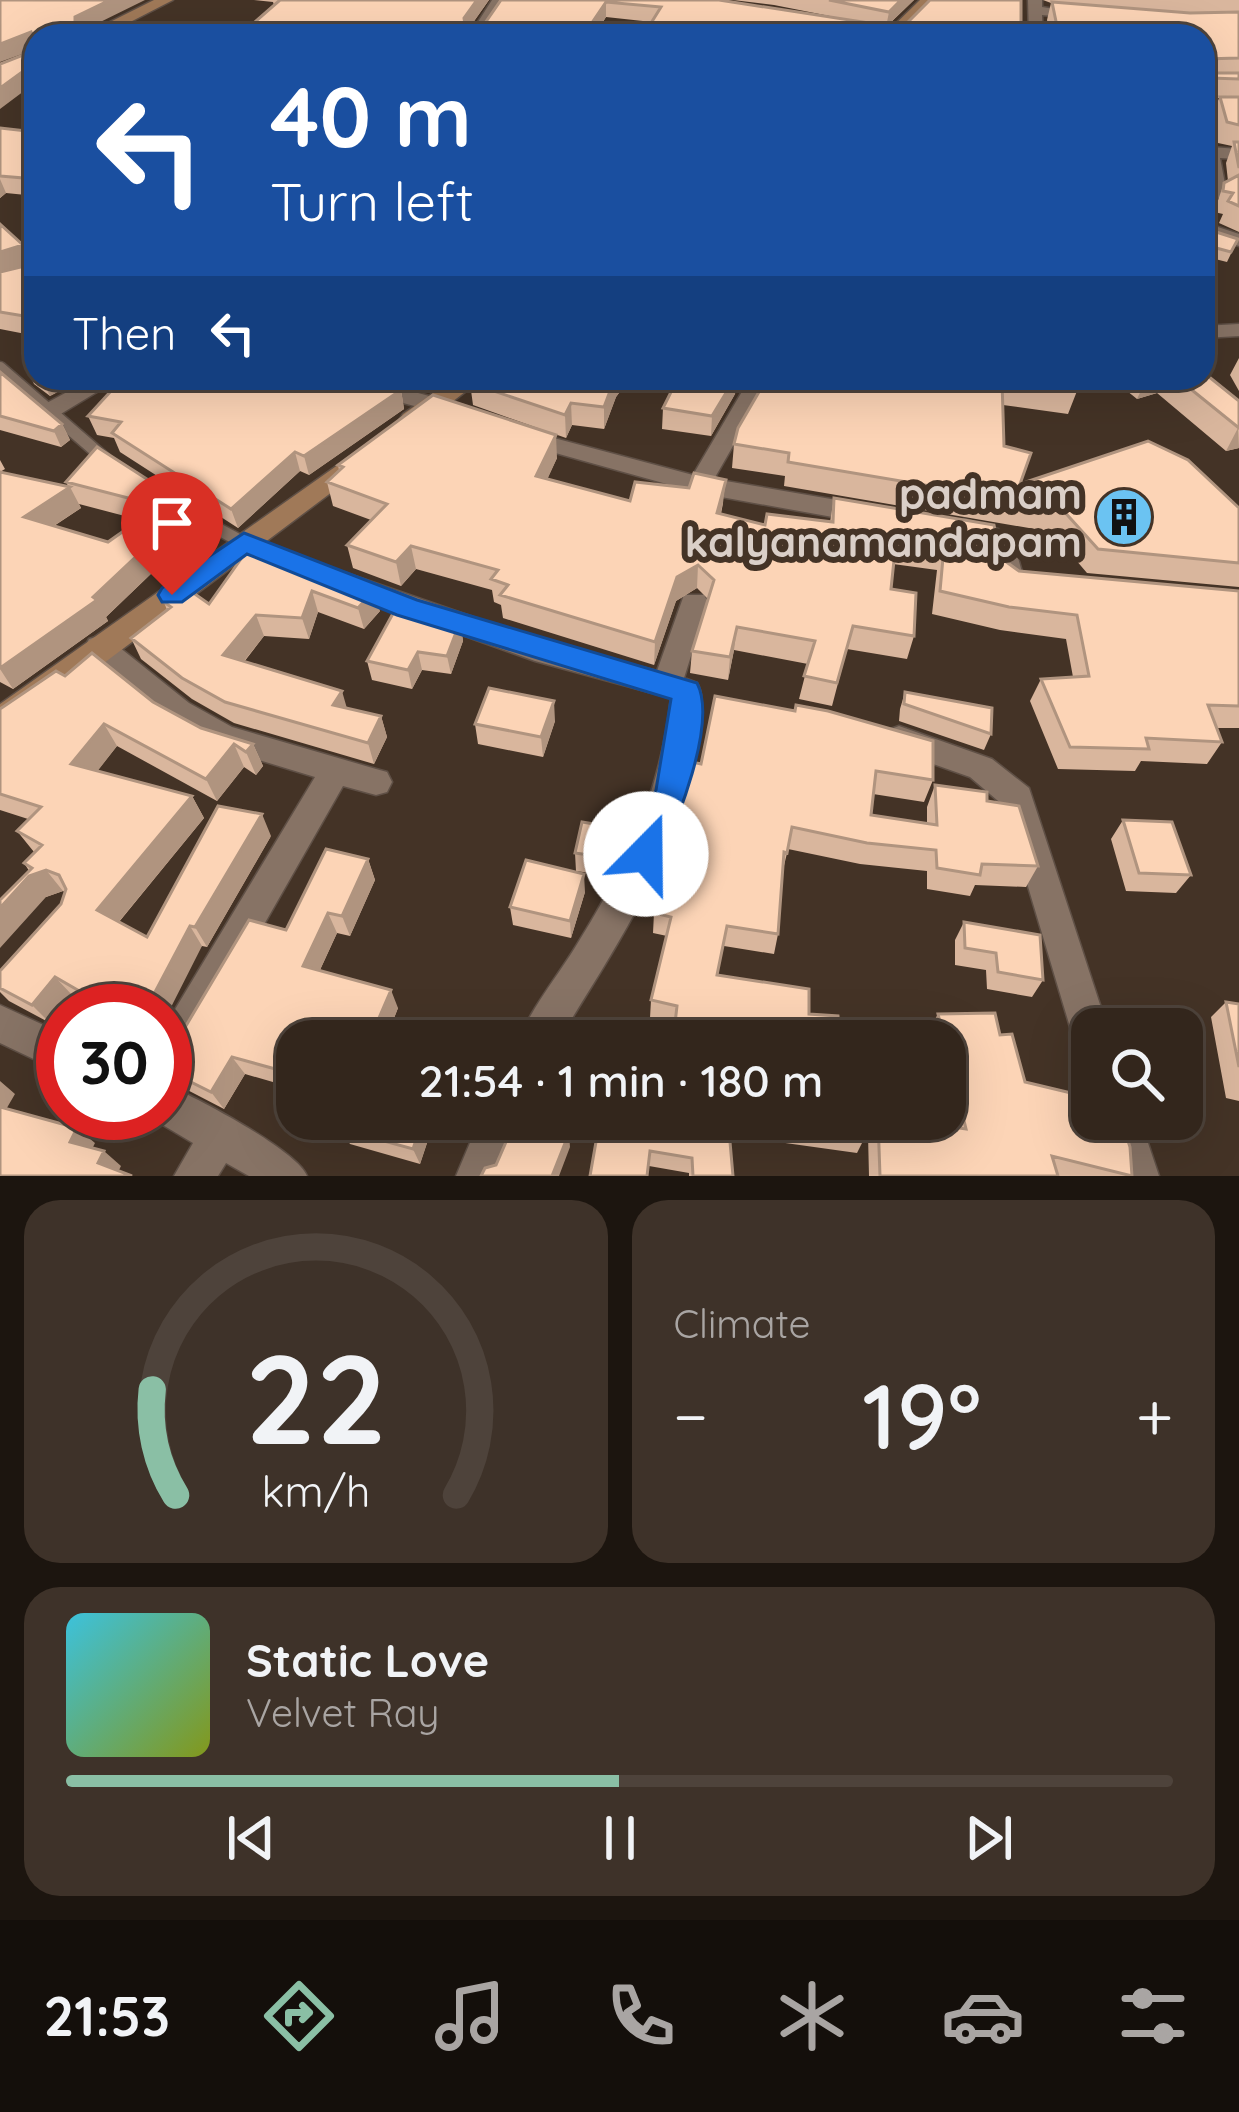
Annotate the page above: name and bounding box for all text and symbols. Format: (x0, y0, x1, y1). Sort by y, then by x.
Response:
text: 40 m (270, 63, 472, 168)
icon: left (72, 72, 228, 228)
text: Turn left (270, 167, 474, 235)
icon: left (200, 300, 266, 366)
text: Then (72, 305, 176, 361)
place label: padmam kalyanamandapam (684, 467, 1082, 568)
pin (121, 472, 223, 595)
building icon: padmam kalyanamandapam (1093, 486, 1155, 548)
icon: arrive (139, 490, 205, 556)
position arrow (583, 791, 709, 917)
speed limit sign: 30 (36, 984, 192, 1140)
map controls (1071, 1008, 1203, 1140)
button: search (1071, 1008, 1203, 1140)
text: 21:54 · 1 min · 180 m (419, 1052, 823, 1108)
text: Climate (674, 1299, 811, 1348)
text: 22 (245, 1319, 387, 1475)
text: 19° (862, 1359, 981, 1472)
text: − (674, 1374, 708, 1457)
text: + (1136, 1374, 1173, 1457)
text: km/h (261, 1463, 370, 1517)
text: Static Love (246, 1632, 489, 1688)
text: Velvet Ray (246, 1688, 439, 1737)
icon: previous (218, 1805, 284, 1871)
icon: pause (587, 1805, 653, 1871)
icon: next (956, 1805, 1022, 1871)
icon: directions (257, 1974, 341, 2058)
icon: music (428, 1974, 512, 2058)
icon: phone (599, 1974, 683, 2058)
icon: climate (770, 1974, 854, 2058)
icon: car (941, 1974, 1025, 2058)
icon: filters (1111, 1974, 1195, 2058)
text: 21:53 (43, 1982, 170, 2050)

